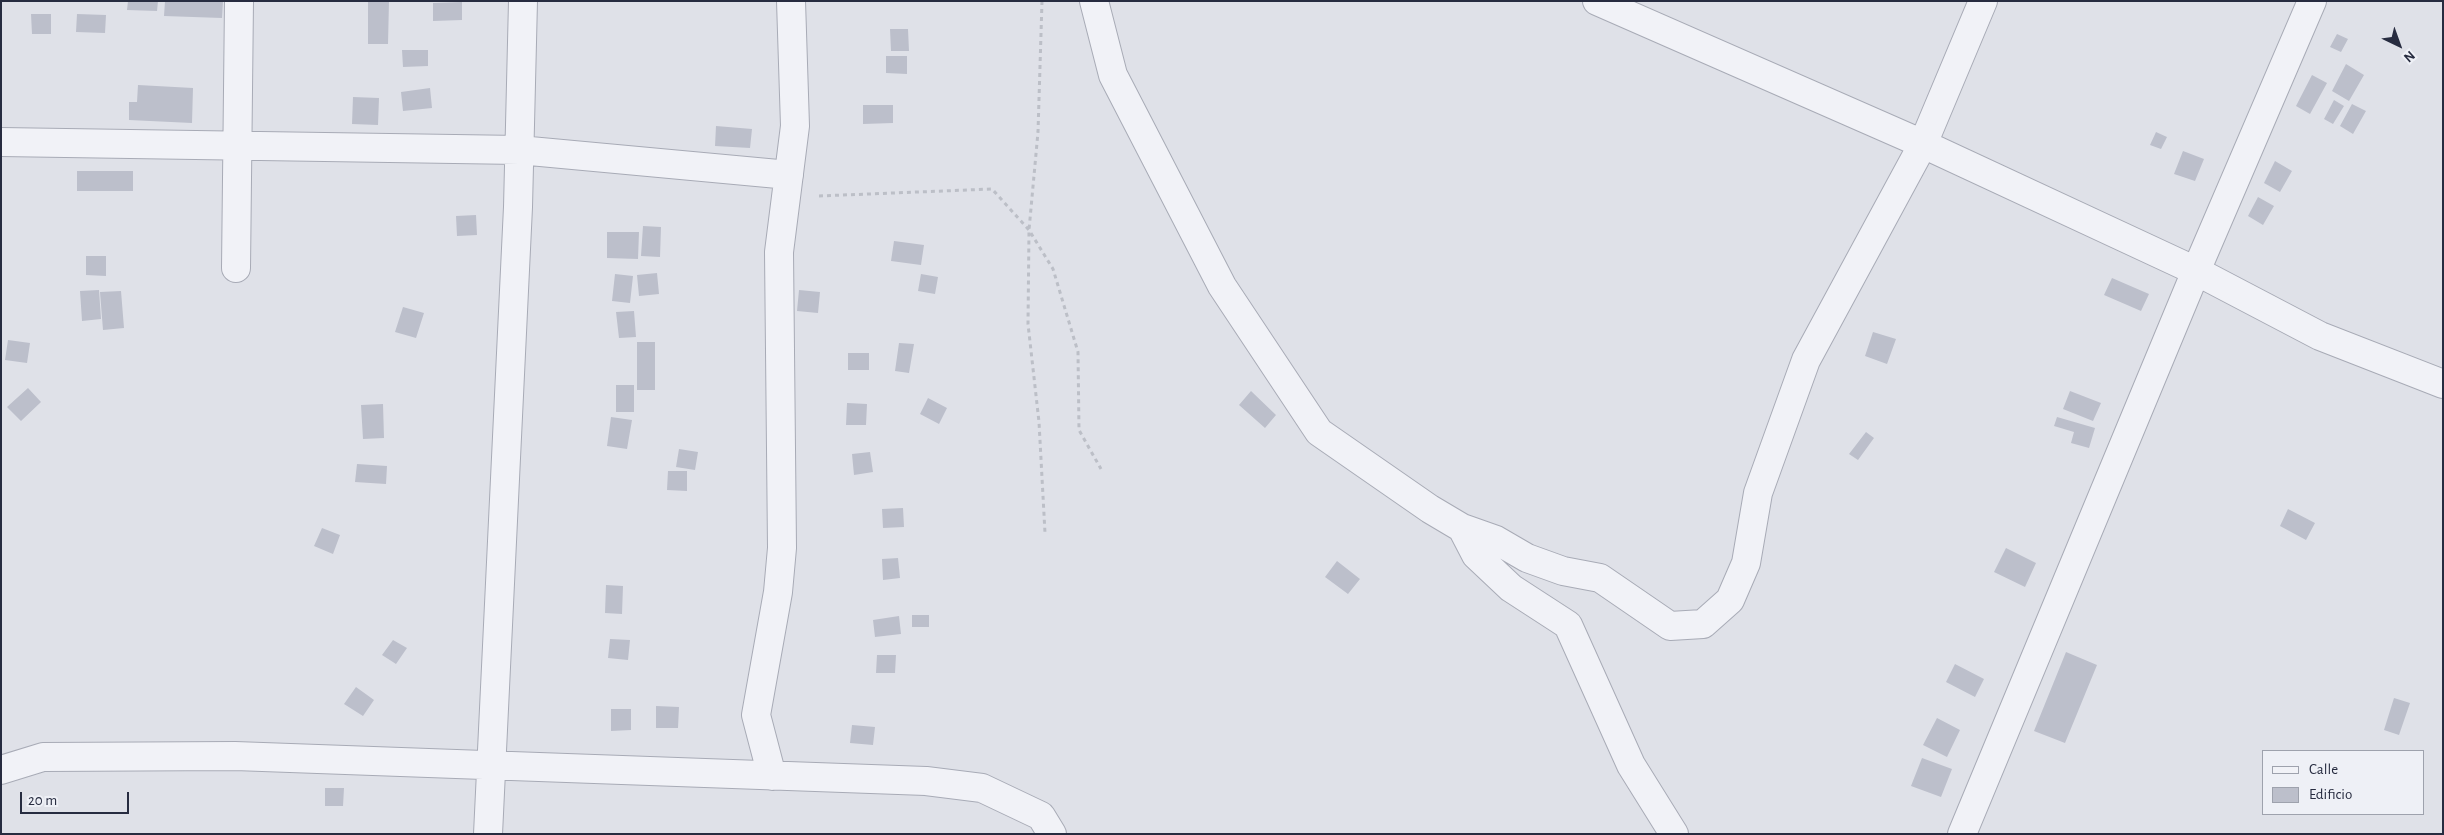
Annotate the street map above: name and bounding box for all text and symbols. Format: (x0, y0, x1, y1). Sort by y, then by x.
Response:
north arrow (2374, 20, 2424, 70)
text: N (2401, 48, 2417, 65)
legend (2262, 750, 2424, 815)
text: Calle (2309, 762, 2338, 777)
scale bar (22, 782, 131, 814)
text: Edificio (2309, 787, 2352, 802)
text: 20 m (28, 793, 57, 808)

